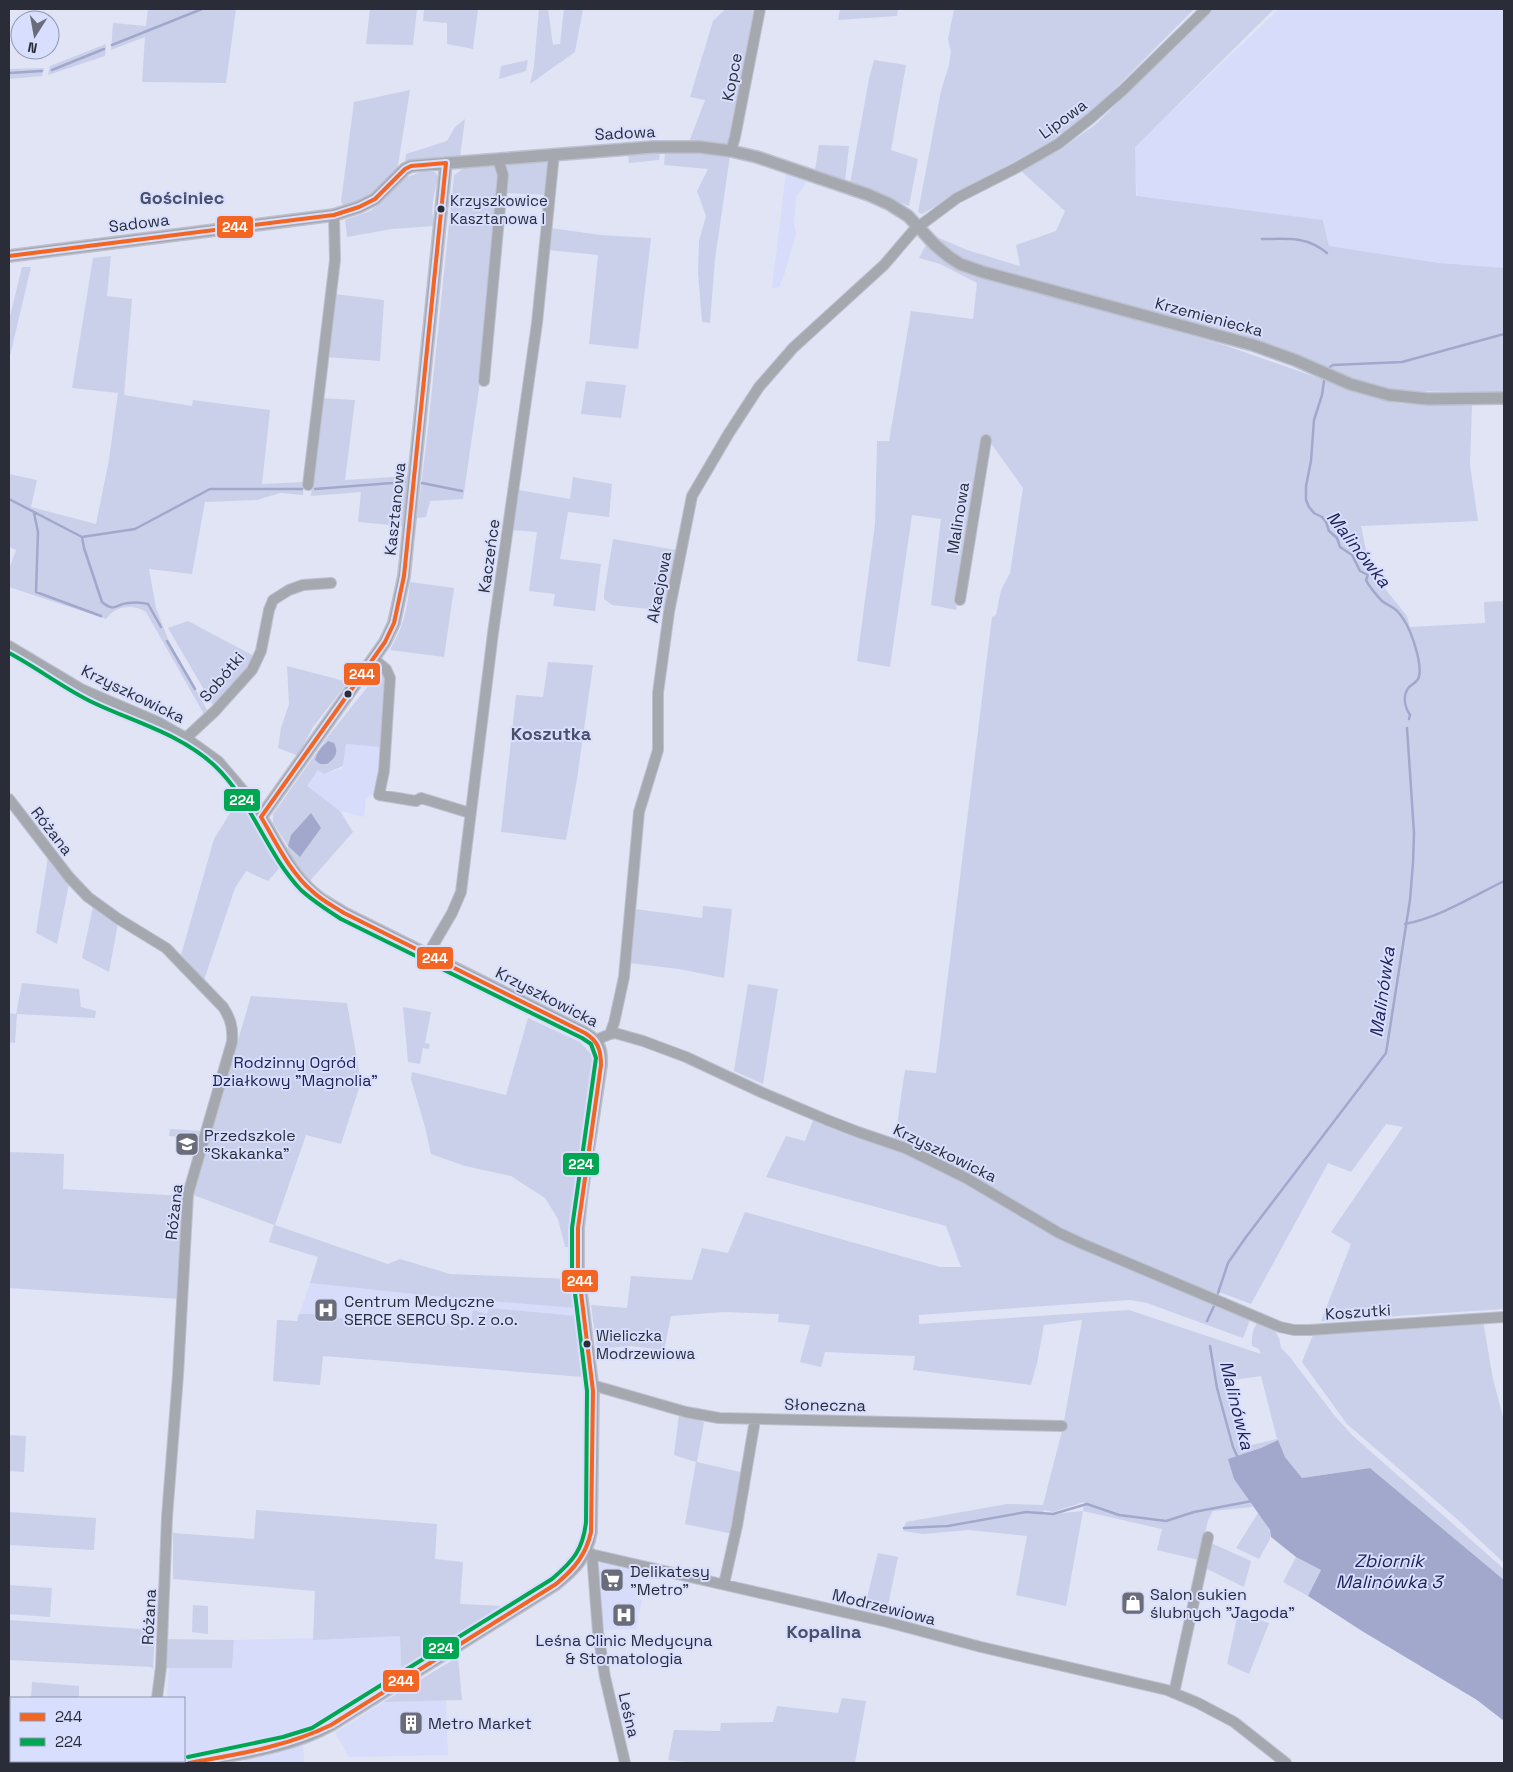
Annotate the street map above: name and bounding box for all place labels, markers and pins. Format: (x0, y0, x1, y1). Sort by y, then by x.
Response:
place label: Krzyszkowice Kasztanowa I (450, 191, 548, 228)
marker: Krzyszkowice Kasztanowa I (436, 204, 446, 214)
unlabelled marker (343, 689, 353, 699)
place label: Przedszkole "Skakanka" (204, 1125, 296, 1164)
school or university icon: Przedszkole "Skakanka" (174, 1131, 200, 1157)
place label: Centrum Medyczne SERCE SERCU Sp. z o.o. (344, 1291, 518, 1330)
hospital icon: Centrum Medyczne SERCE SERCU Sp. z o.o. (313, 1297, 339, 1323)
place label: Wieliczka Modrzewiowa (596, 1326, 696, 1363)
marker: Wieliczka Modrzewiowa (582, 1339, 592, 1349)
place label: Delikatesy "Metro" (630, 1561, 710, 1600)
supermarket icon: Delikatesy "Metro" (599, 1567, 625, 1593)
place label: Salon sukien ślubnych "Jagoda" (1150, 1584, 1295, 1623)
shop icon: Salon sukien ślubnych "Jagoda" (1120, 1590, 1146, 1616)
hospital icon: Leśna Clinic Medycyna & Stomatologia (611, 1602, 637, 1628)
place label: Leśna Clinic Medycyna & Stomatologia (536, 1630, 713, 1669)
building icon: Metro Market (398, 1710, 424, 1736)
place label: Metro Market (428, 1713, 532, 1734)

